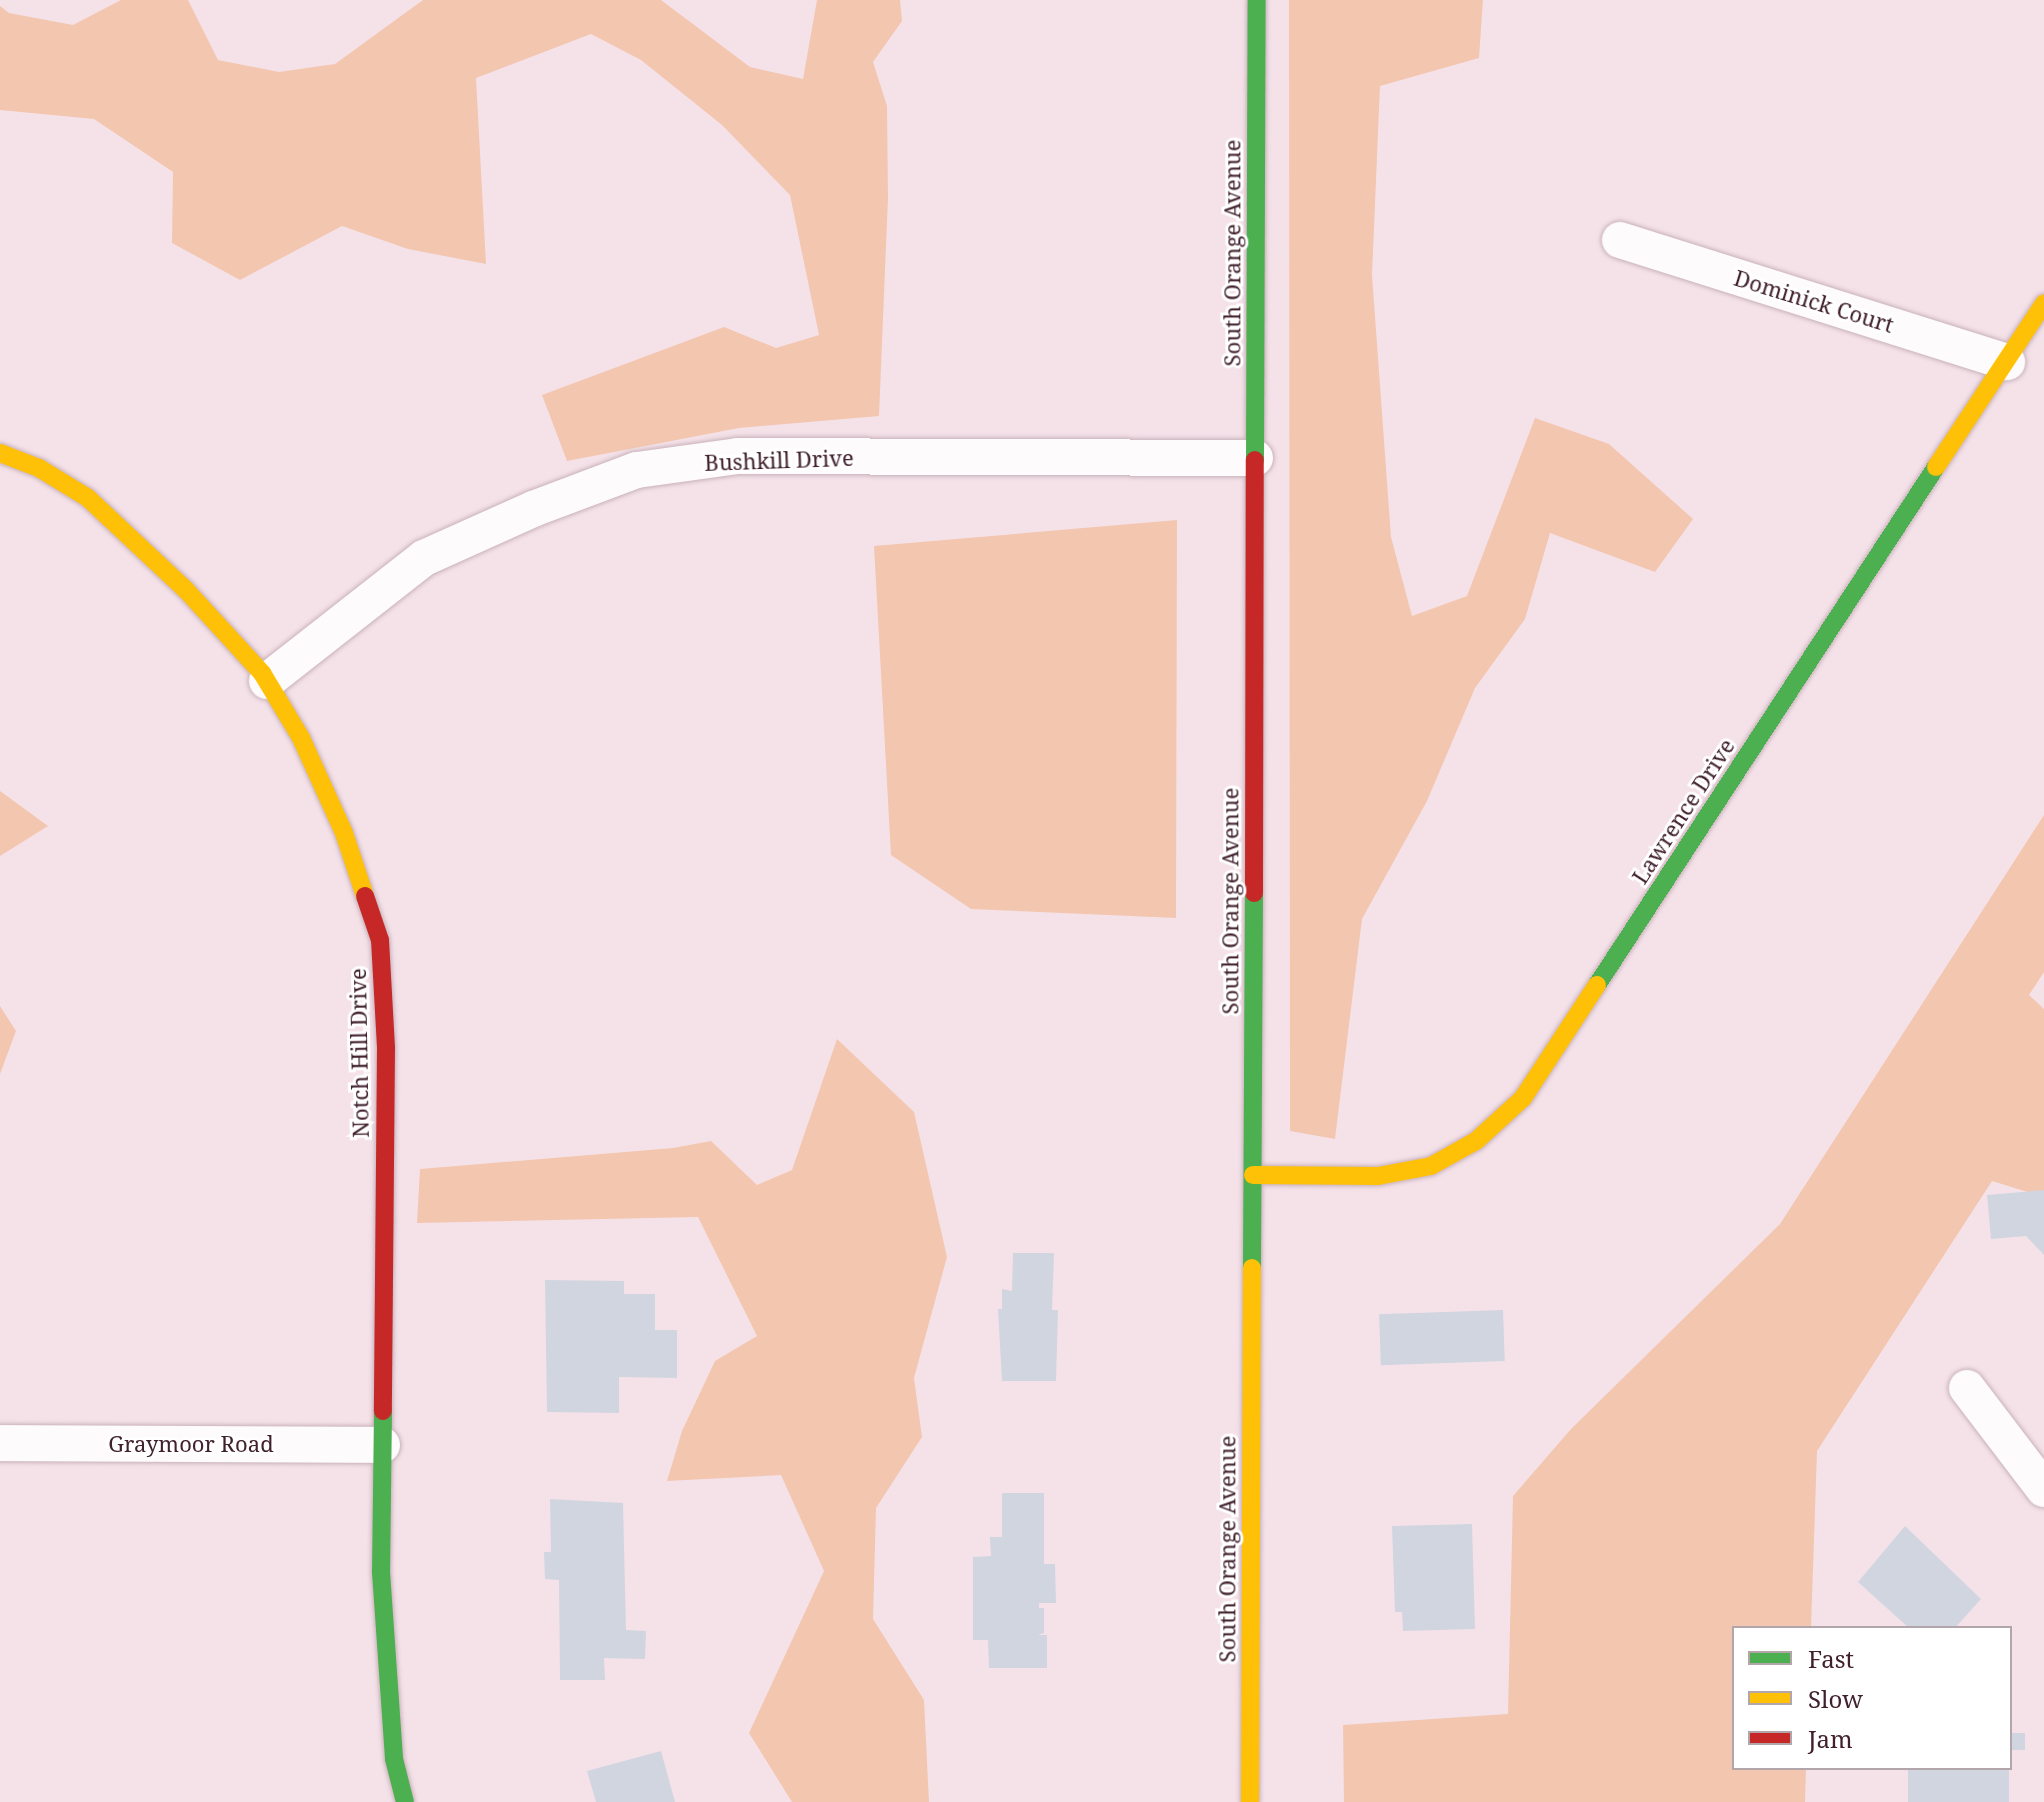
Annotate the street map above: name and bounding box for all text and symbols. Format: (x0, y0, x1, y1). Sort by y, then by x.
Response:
street label: South Orange Avenue (1219, 140, 1245, 366)
street label: Dominick Court (1731, 264, 1897, 338)
street label: Bushkill Drive (704, 444, 854, 476)
street label: Lawrence Drive (1626, 734, 1740, 888)
street label: South Orange Avenue (1217, 788, 1243, 1014)
street label: Notch Hill Drive (344, 968, 374, 1138)
street label: Graymoor Road (108, 1431, 274, 1457)
street label: South Orange Avenue (1214, 1436, 1240, 1662)
legend (1732, 1626, 2012, 1770)
text: Fast (1808, 1642, 1854, 1675)
text: Slow (1808, 1682, 1863, 1715)
text: Jam (1808, 1722, 1853, 1755)

